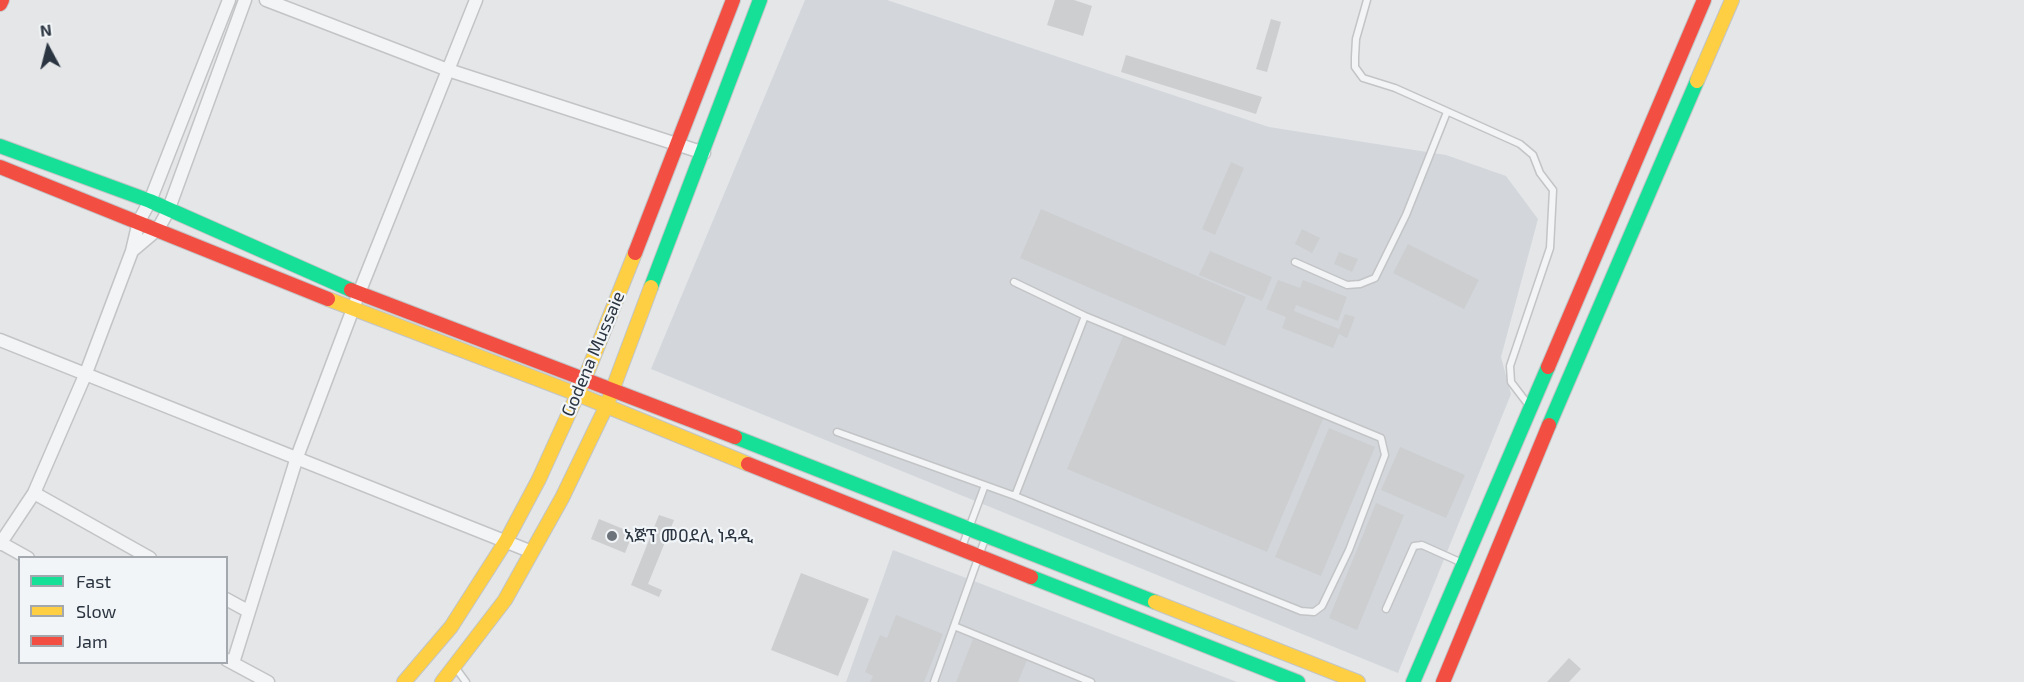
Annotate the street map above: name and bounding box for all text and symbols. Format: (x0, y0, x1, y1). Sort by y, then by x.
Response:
north arrow (18, 18, 78, 78)
text: N (39, 20, 53, 40)
street label: Godena Mussaie (557, 288, 629, 420)
place label: ኣጅፕ መዐደሊ ነዳዲ (624, 525, 753, 547)
marker: ኣጅፕ መዐደሊ ነዳዲ (605, 529, 619, 543)
legend (18, 556, 228, 664)
text: Fast (76, 570, 111, 592)
text: Slow (76, 600, 116, 622)
text: Jam (76, 630, 108, 652)

